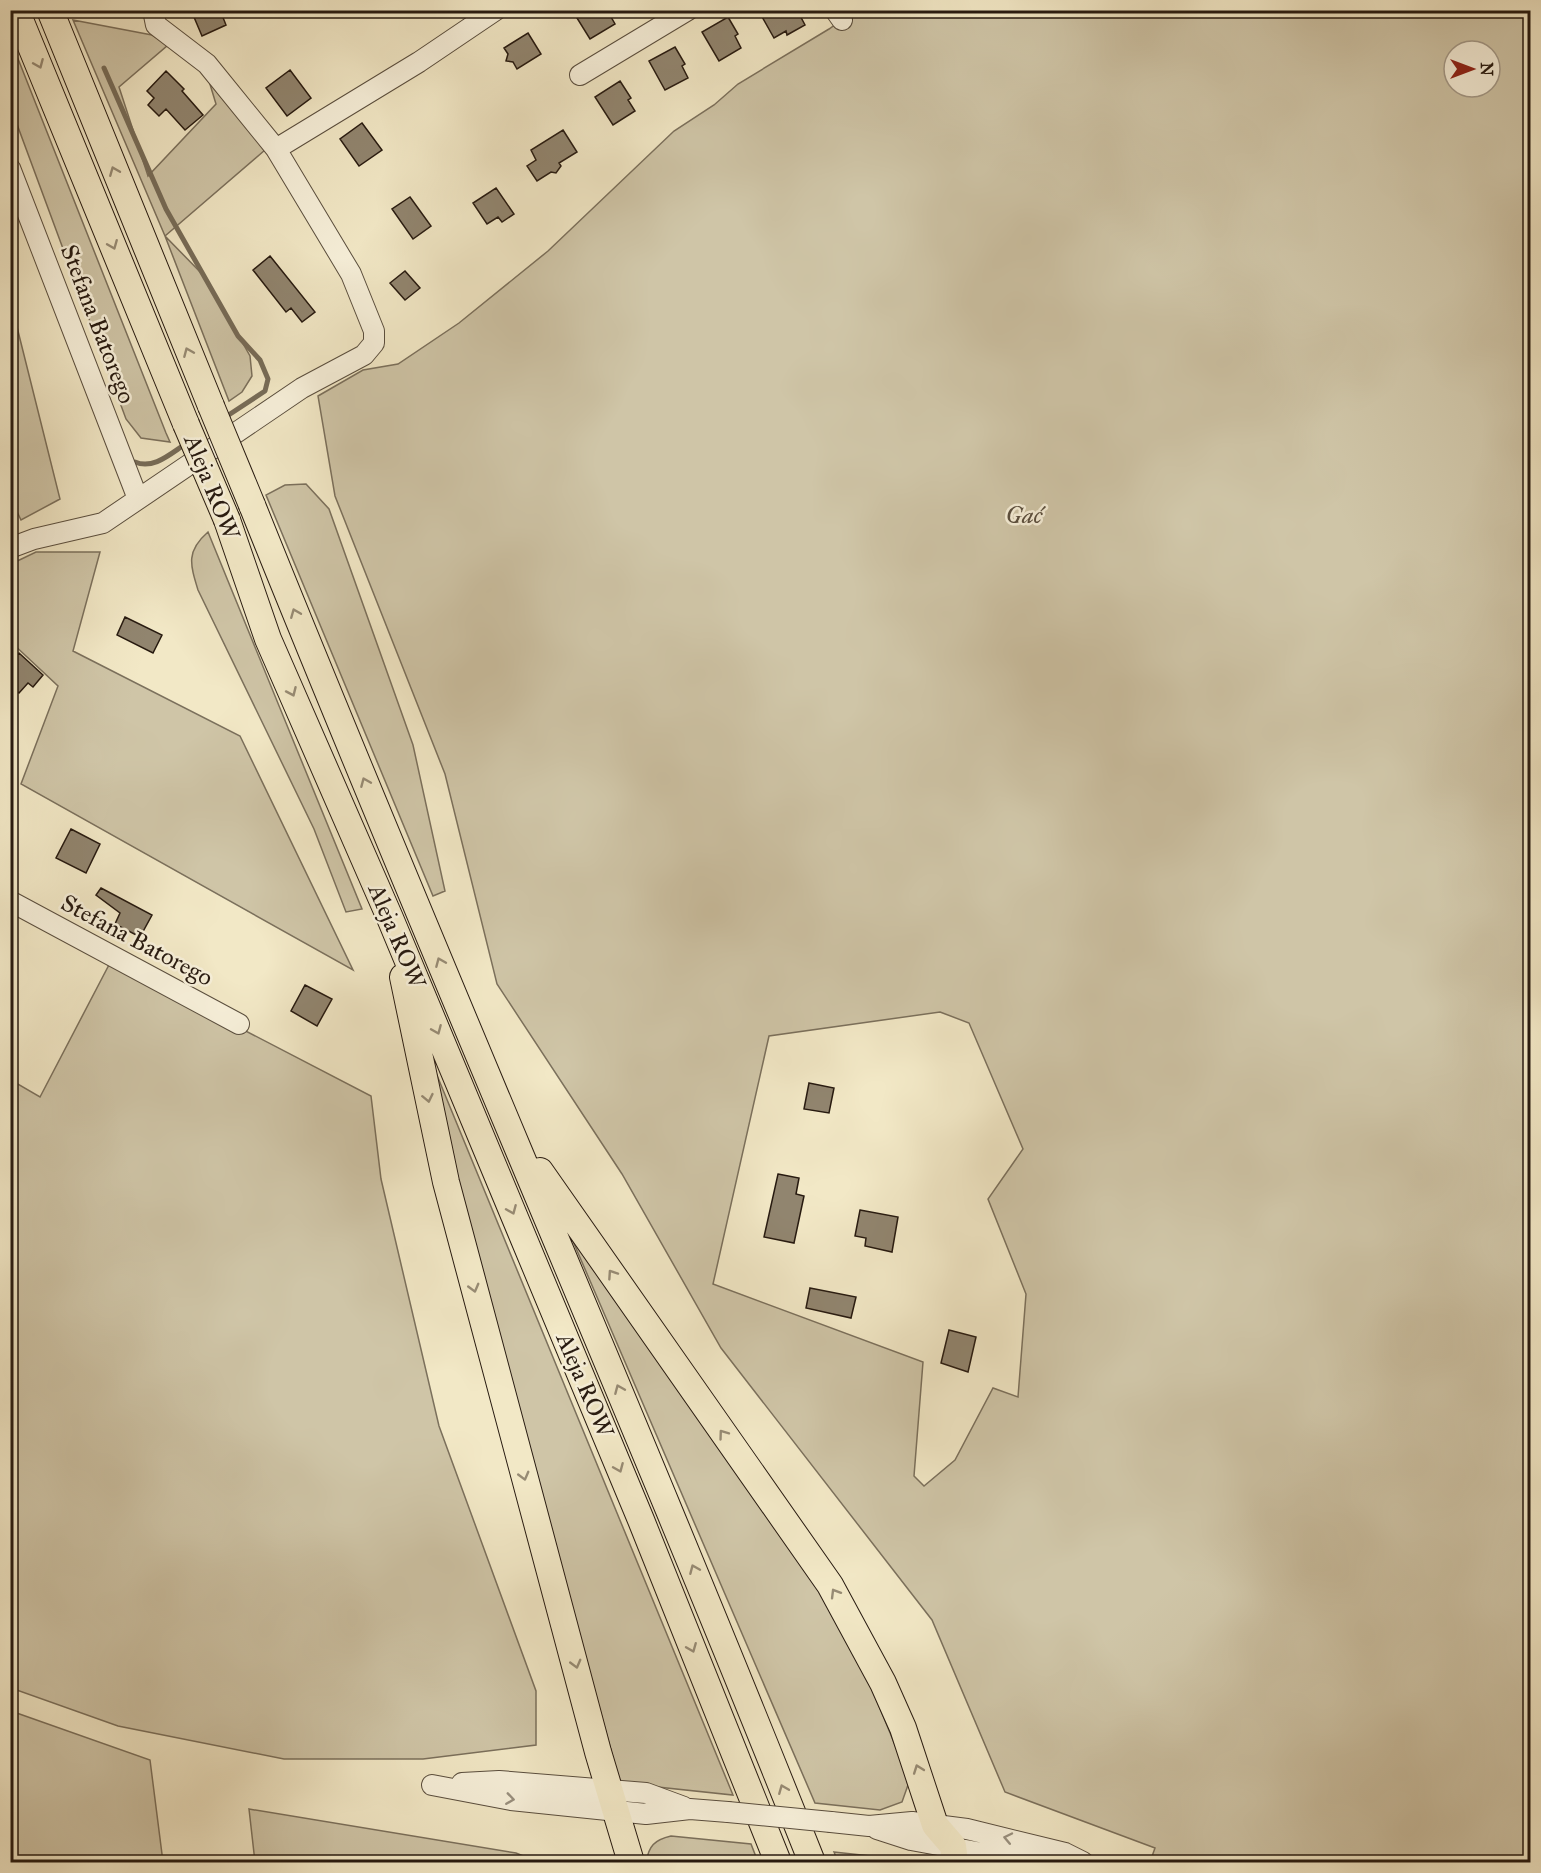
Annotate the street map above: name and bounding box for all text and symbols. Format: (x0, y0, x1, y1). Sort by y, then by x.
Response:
north arrow (1442, 39, 1502, 99)
one-way arrow (31, 58, 43, 69)
text: N (1477, 62, 1496, 76)
one-way arrow (109, 167, 121, 178)
one-way arrow (106, 238, 118, 249)
street label: Stefana Batorego (54, 240, 142, 408)
one-way arrow (183, 347, 195, 358)
street label: Aleja ROW (177, 429, 247, 545)
park label: Gać (1006, 500, 1047, 530)
one-way arrow (290, 608, 302, 619)
one-way arrow (285, 686, 297, 697)
one-way arrow (360, 777, 372, 788)
street label: Aleja ROW (361, 878, 433, 994)
street label: Stefana Batorego (56, 887, 218, 993)
one-way arrow (435, 957, 447, 968)
one-way arrow (430, 1024, 442, 1035)
one-way arrow (421, 1093, 434, 1103)
one-way arrow (505, 1204, 517, 1215)
one-way arrow (608, 1269, 619, 1280)
one-way arrow (467, 1283, 480, 1293)
street label: Aleja ROW (549, 1327, 621, 1443)
one-way arrow (614, 1384, 626, 1395)
one-way arrow (719, 1430, 730, 1441)
one-way arrow (612, 1461, 624, 1472)
one-way arrow (517, 1471, 529, 1481)
one-way arrow (689, 1564, 701, 1575)
one-way arrow (831, 1589, 842, 1599)
one-way arrow (685, 1642, 697, 1653)
one-way arrow (569, 1659, 581, 1669)
one-way arrow (913, 1764, 926, 1775)
one-way arrow (777, 1784, 790, 1794)
one-way arrow (506, 1793, 515, 1805)
one-way arrow (1003, 1832, 1013, 1845)

